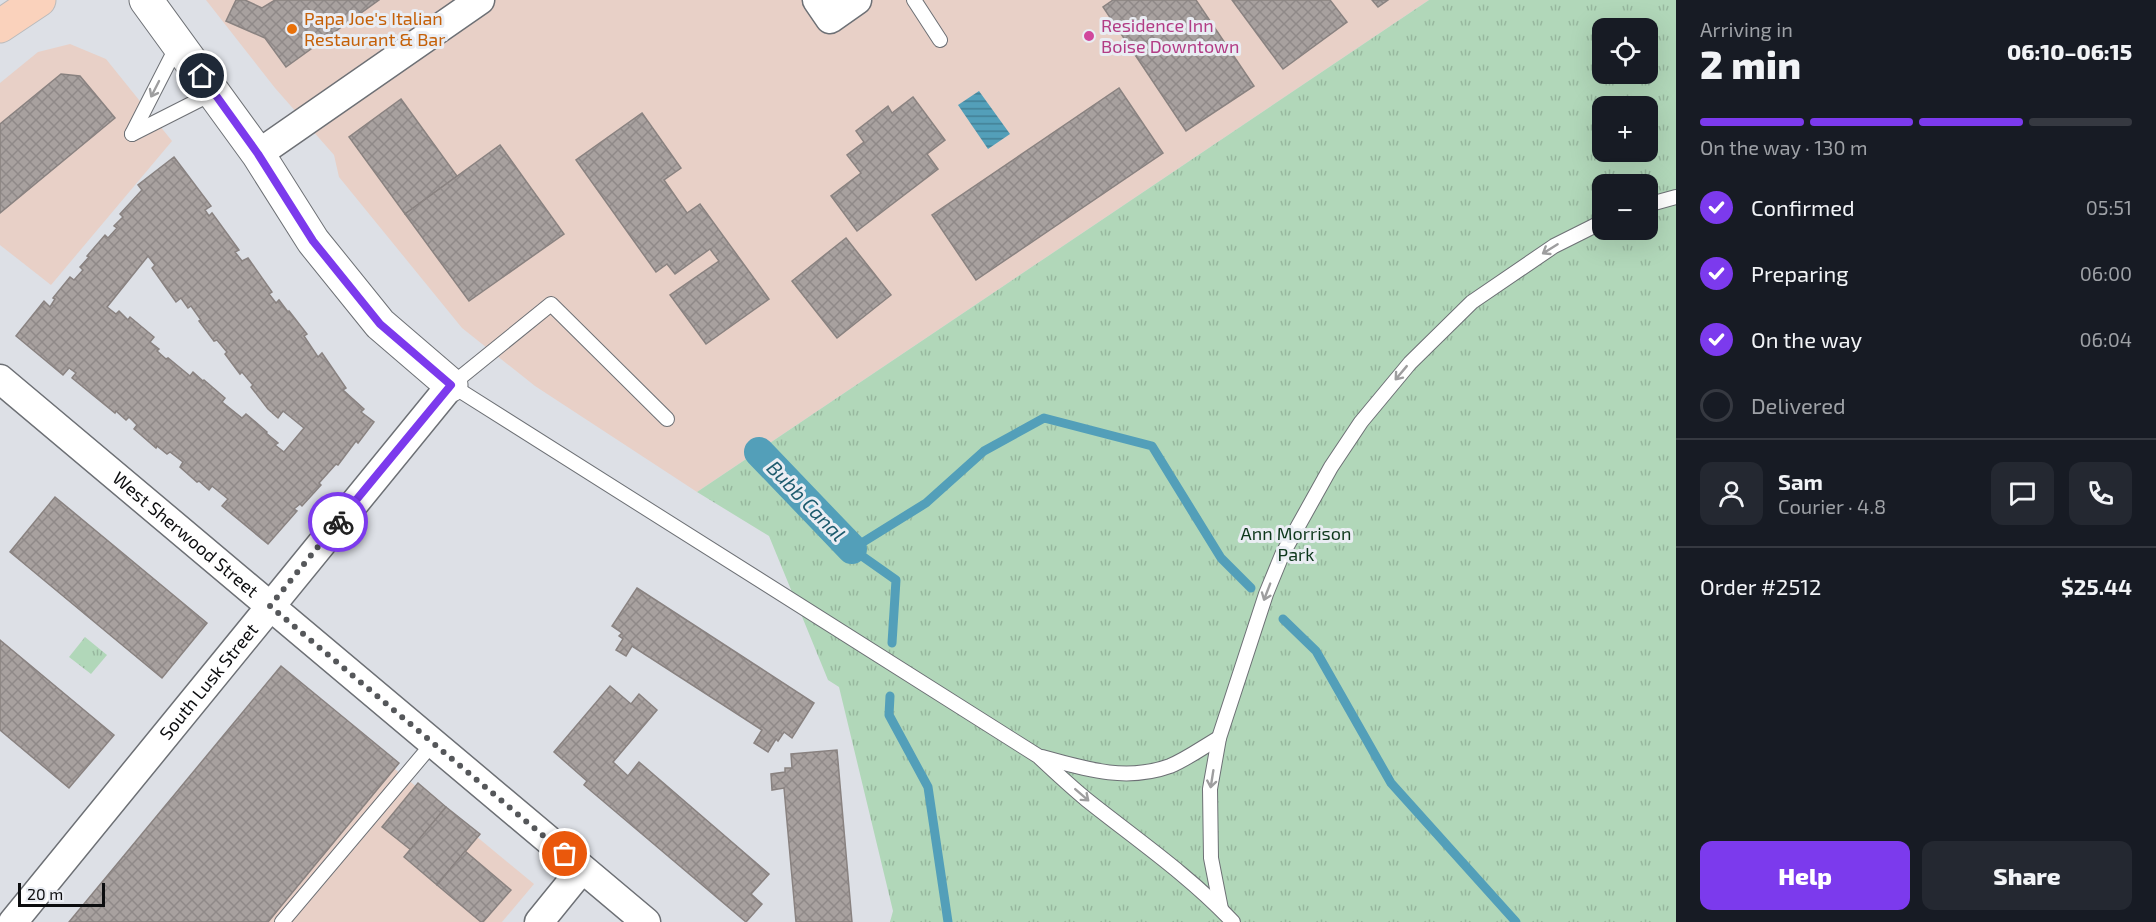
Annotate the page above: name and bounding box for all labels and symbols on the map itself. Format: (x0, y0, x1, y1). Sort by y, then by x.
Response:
place label: Papa Joe's Italian Restaurant & Bar (304, 7, 445, 50)
place label: Residence Inn Boise Downtown (1101, 14, 1239, 57)
marker: Papa Joe's Italian Restaurant & Bar (285, 22, 299, 36)
marker: Residence Inn Boise Downtown (1082, 29, 1096, 43)
pin (176, 50, 227, 101)
one-way arrow (149, 80, 161, 97)
one-way arrow (1542, 243, 1559, 255)
one-way arrow (1395, 365, 1408, 381)
water label: Bubb Canal (762, 455, 851, 546)
street label: West Sherwood Street (109, 466, 263, 602)
courier (308, 492, 368, 552)
park label: Ann Morrison Park (1241, 522, 1351, 565)
one-way arrow (1261, 582, 1272, 601)
street label: South Lusk Street (154, 618, 262, 744)
one-way arrow (1206, 768, 1217, 788)
one-way arrow (1074, 788, 1089, 802)
pin (539, 828, 590, 879)
scale bar (18, 880, 105, 908)

